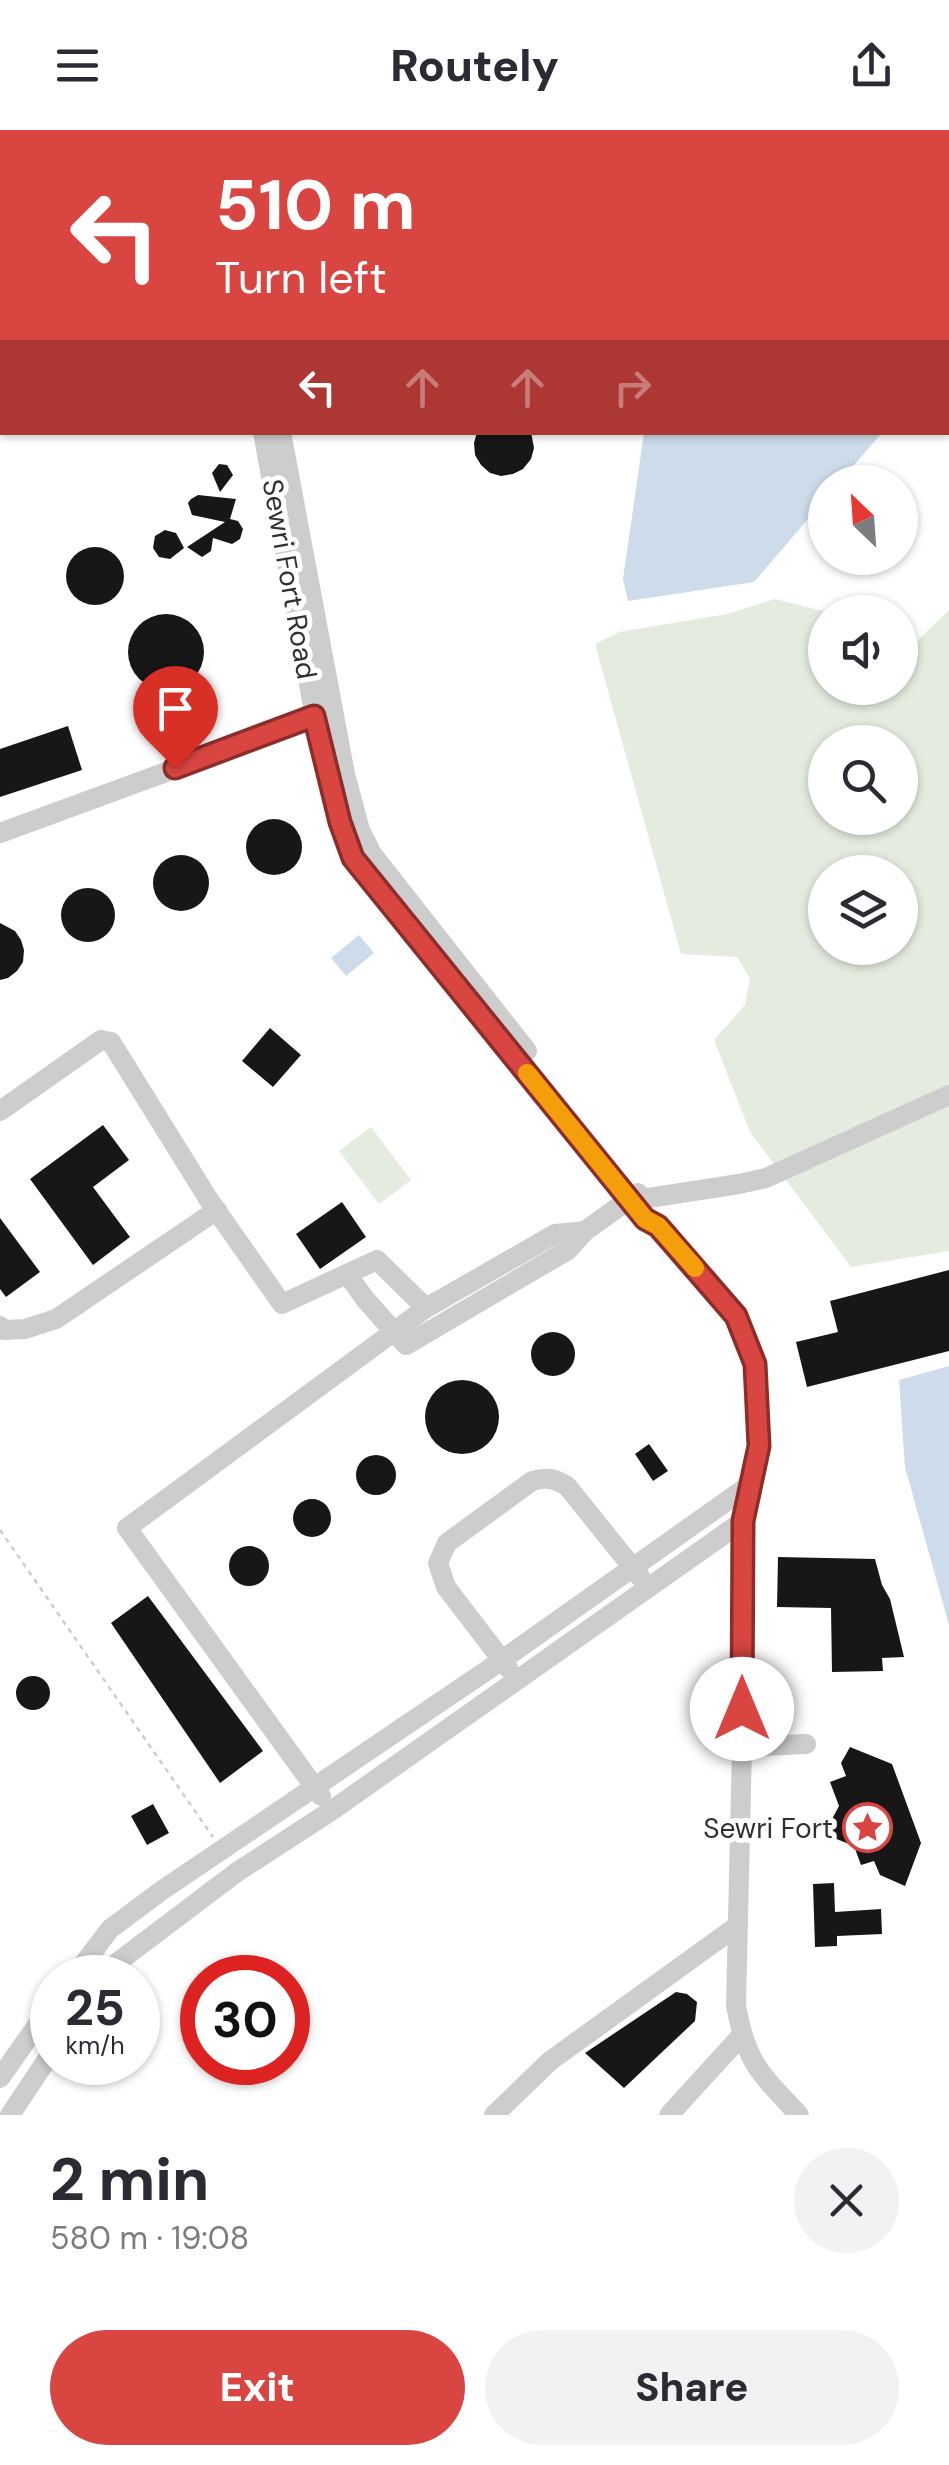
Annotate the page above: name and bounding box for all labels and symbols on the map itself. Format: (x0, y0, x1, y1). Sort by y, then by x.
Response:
north arrow (808, 465, 918, 575)
street label: Sewri Fort Road (254, 476, 325, 682)
pin (133, 666, 218, 769)
position arrow (690, 1657, 794, 1761)
place icon: Sewri Fort (842, 1802, 894, 1854)
place label: Sewri Fort (703, 1810, 833, 1847)
speed limit sign: 30 (180, 1955, 310, 2085)

